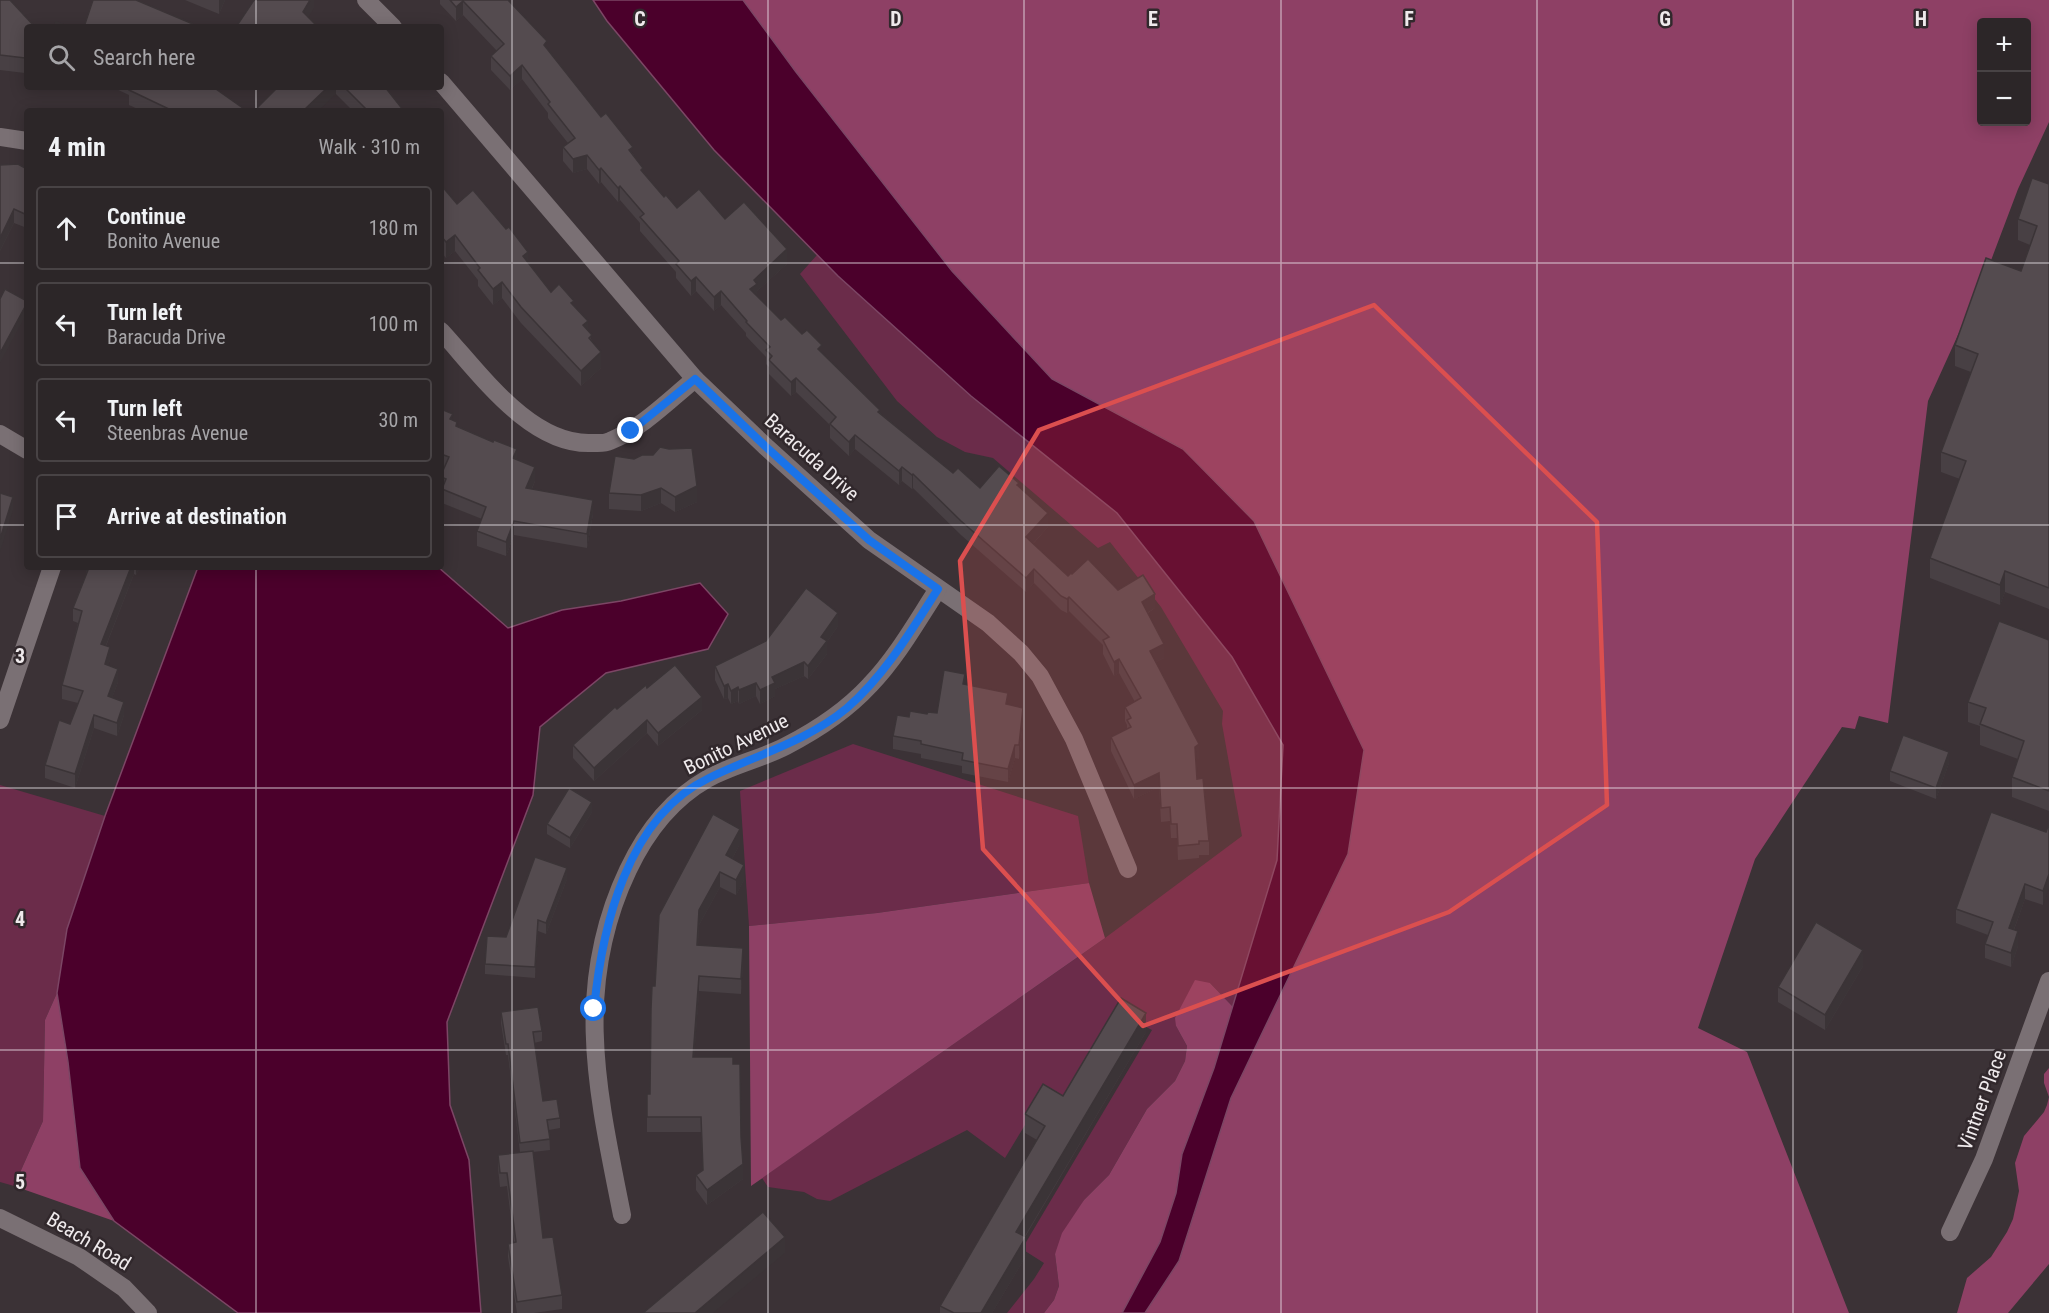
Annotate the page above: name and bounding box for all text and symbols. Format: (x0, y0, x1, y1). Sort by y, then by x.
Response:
text: C (634, 7, 646, 31)
text: D (890, 7, 902, 31)
text: E (1148, 7, 1158, 31)
text: F (1404, 7, 1414, 31)
text: G (1659, 7, 1671, 31)
text: H (1915, 7, 1927, 31)
map controls (1977, 18, 2031, 126)
button: + (1977, 18, 2031, 72)
search box (24, 24, 444, 90)
icon: search (45, 41, 78, 74)
text: Search here (93, 45, 195, 70)
button: − (1977, 72, 2031, 126)
text: 4 min (48, 132, 106, 162)
text: Walk · 310 m (319, 135, 420, 159)
text: Continue (107, 204, 186, 229)
icon: ahead (50, 212, 83, 245)
text: 180 m (369, 216, 418, 240)
text: Bonito Avenue (107, 229, 220, 253)
text: Turn left (107, 300, 182, 325)
icon: left (50, 308, 83, 341)
text: 100 m (369, 312, 418, 336)
text: Baracuda Drive (107, 325, 226, 349)
text: Turn left (107, 396, 182, 421)
icon: left (50, 404, 83, 437)
text: 30 m (379, 408, 418, 432)
street label: Baracuda Drive (760, 408, 864, 506)
route end (617, 417, 643, 443)
text: Steenbras Avenue (107, 421, 248, 445)
icon: arrive (50, 500, 83, 533)
text: Arrive at destination (107, 504, 287, 529)
text: 3 (15, 644, 25, 668)
street label: Bonito Avenue (680, 708, 792, 780)
text: 4 (15, 907, 25, 931)
route start (580, 995, 606, 1021)
street label: Vintner Place (1953, 1047, 2011, 1153)
text: 5 (15, 1170, 25, 1194)
street label: Beach Road (43, 1207, 135, 1275)

